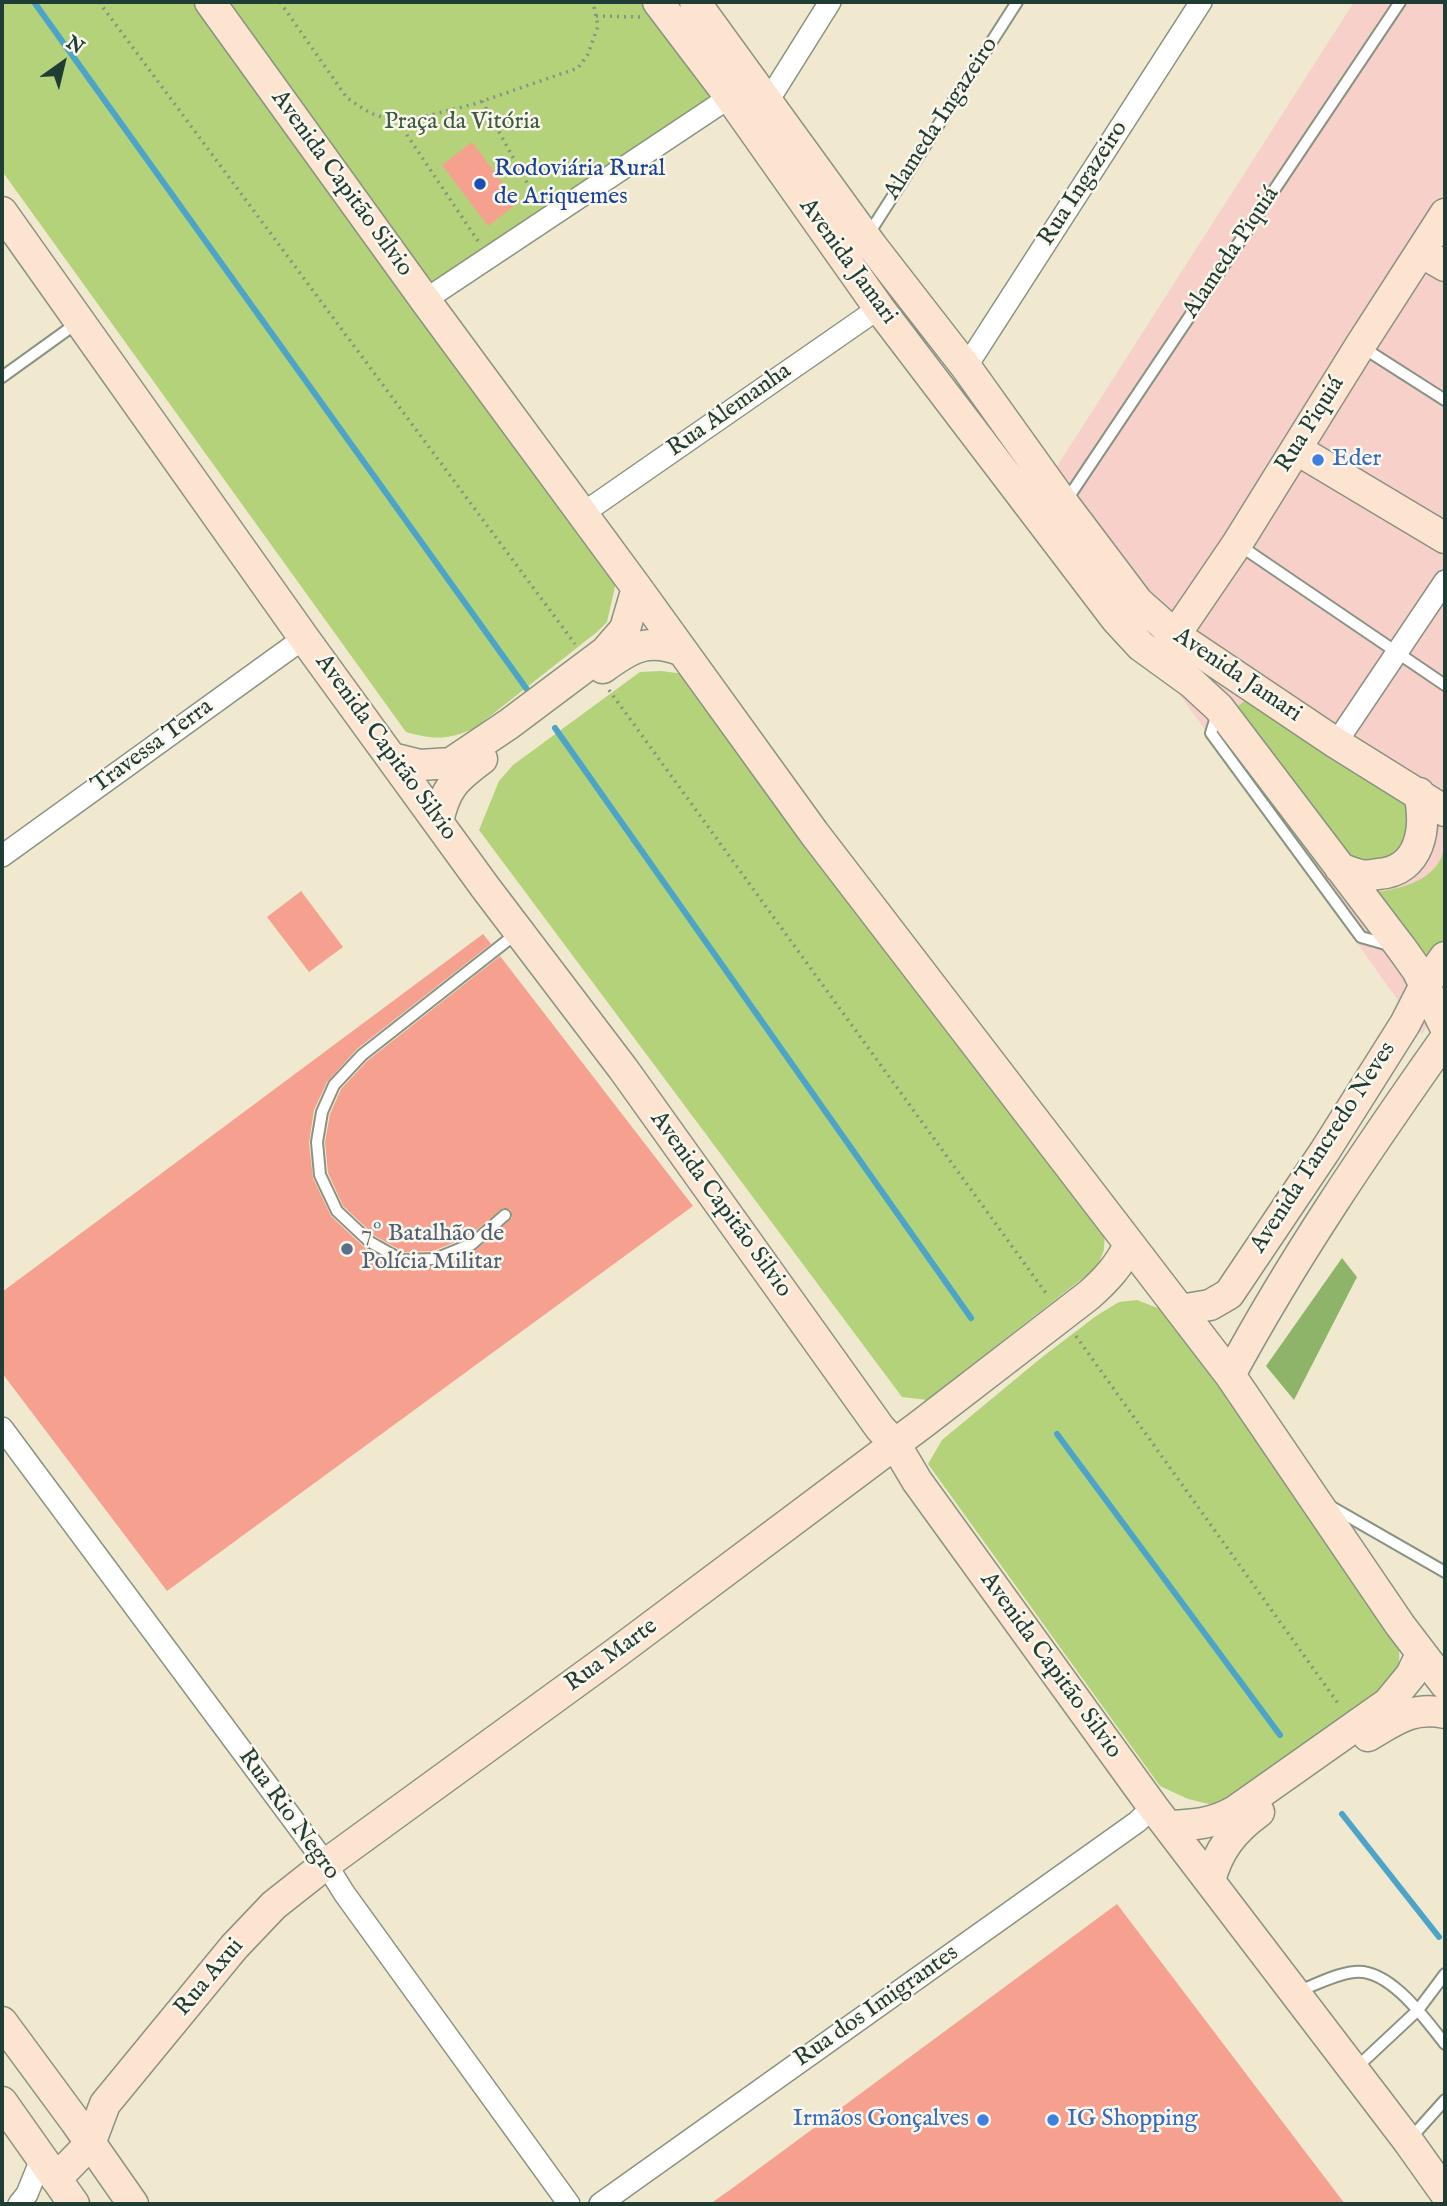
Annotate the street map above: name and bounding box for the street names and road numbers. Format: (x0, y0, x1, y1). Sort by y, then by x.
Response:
street label: Alameda Ingazeiro (879, 32, 1005, 206)
street label: Avenida Capitão Silvio (264, 85, 418, 283)
street label: Rua Ingazeiro (1033, 116, 1135, 252)
street label: Alameda Piquiá (1177, 182, 1287, 324)
street label: Avenida Jamari (792, 193, 902, 331)
street label: Rua Alemanha (662, 358, 798, 464)
street label: Rua Piquiá (1270, 372, 1352, 478)
street label: Avenida Jamari (1167, 623, 1307, 729)
street label: Avenida Capitão Silvio (308, 649, 462, 847)
street label: Travessa Terra (87, 693, 219, 801)
street label: Avenida Tancredo Neves (1245, 1037, 1403, 1259)
street label: Avenida Capitão Silvio (643, 1106, 797, 1304)
street label: Avenida Capitão Silvio (973, 1567, 1127, 1765)
street label: Rua Marte (560, 1613, 664, 1699)
street label: Rua Rio Negro (231, 1744, 345, 1886)
street label: Rua Axui (169, 1933, 251, 2023)
street label: Rua dos Imigrantes (789, 1940, 965, 2074)

